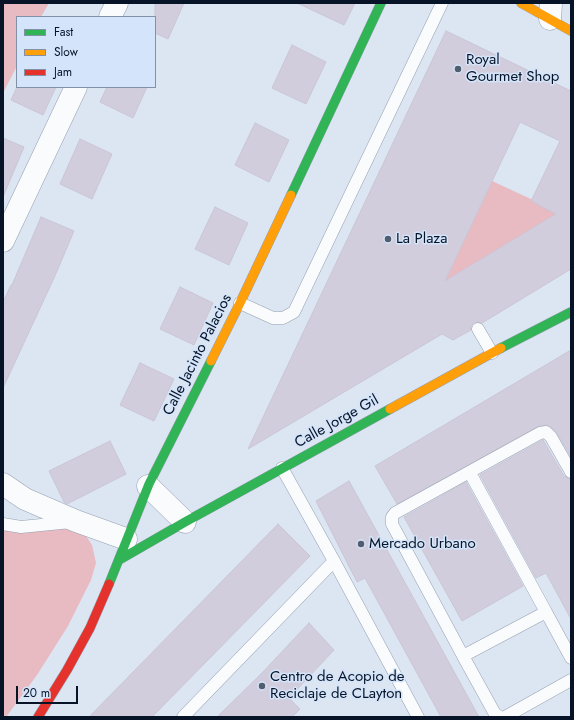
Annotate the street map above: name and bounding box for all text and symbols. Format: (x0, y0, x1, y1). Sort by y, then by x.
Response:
legend (16, 16, 156, 88)
text: Fast (54, 23, 73, 41)
text: Slow (54, 43, 78, 61)
place label: Royal Gourmet Shop (466, 51, 559, 86)
text: Jam (54, 63, 72, 81)
marker: Royal Gourmet Shop (453, 64, 463, 74)
place label: La Plaza (396, 230, 447, 248)
marker: La Plaza (383, 234, 393, 244)
street label: Calle Jacinto Palacios (160, 291, 236, 419)
street label: Calle Jorge Gil (292, 392, 382, 452)
place label: Mercado Urbano (369, 535, 476, 553)
marker: Mercado Urbano (356, 539, 366, 549)
place label: Centro de Acopio de Reciclaje de CLayton (270, 668, 405, 703)
scale bar (18, 678, 80, 704)
marker: Centro de Acopio de Reciclaje de CLayton (257, 681, 267, 691)
text: 20 m (23, 684, 50, 702)

